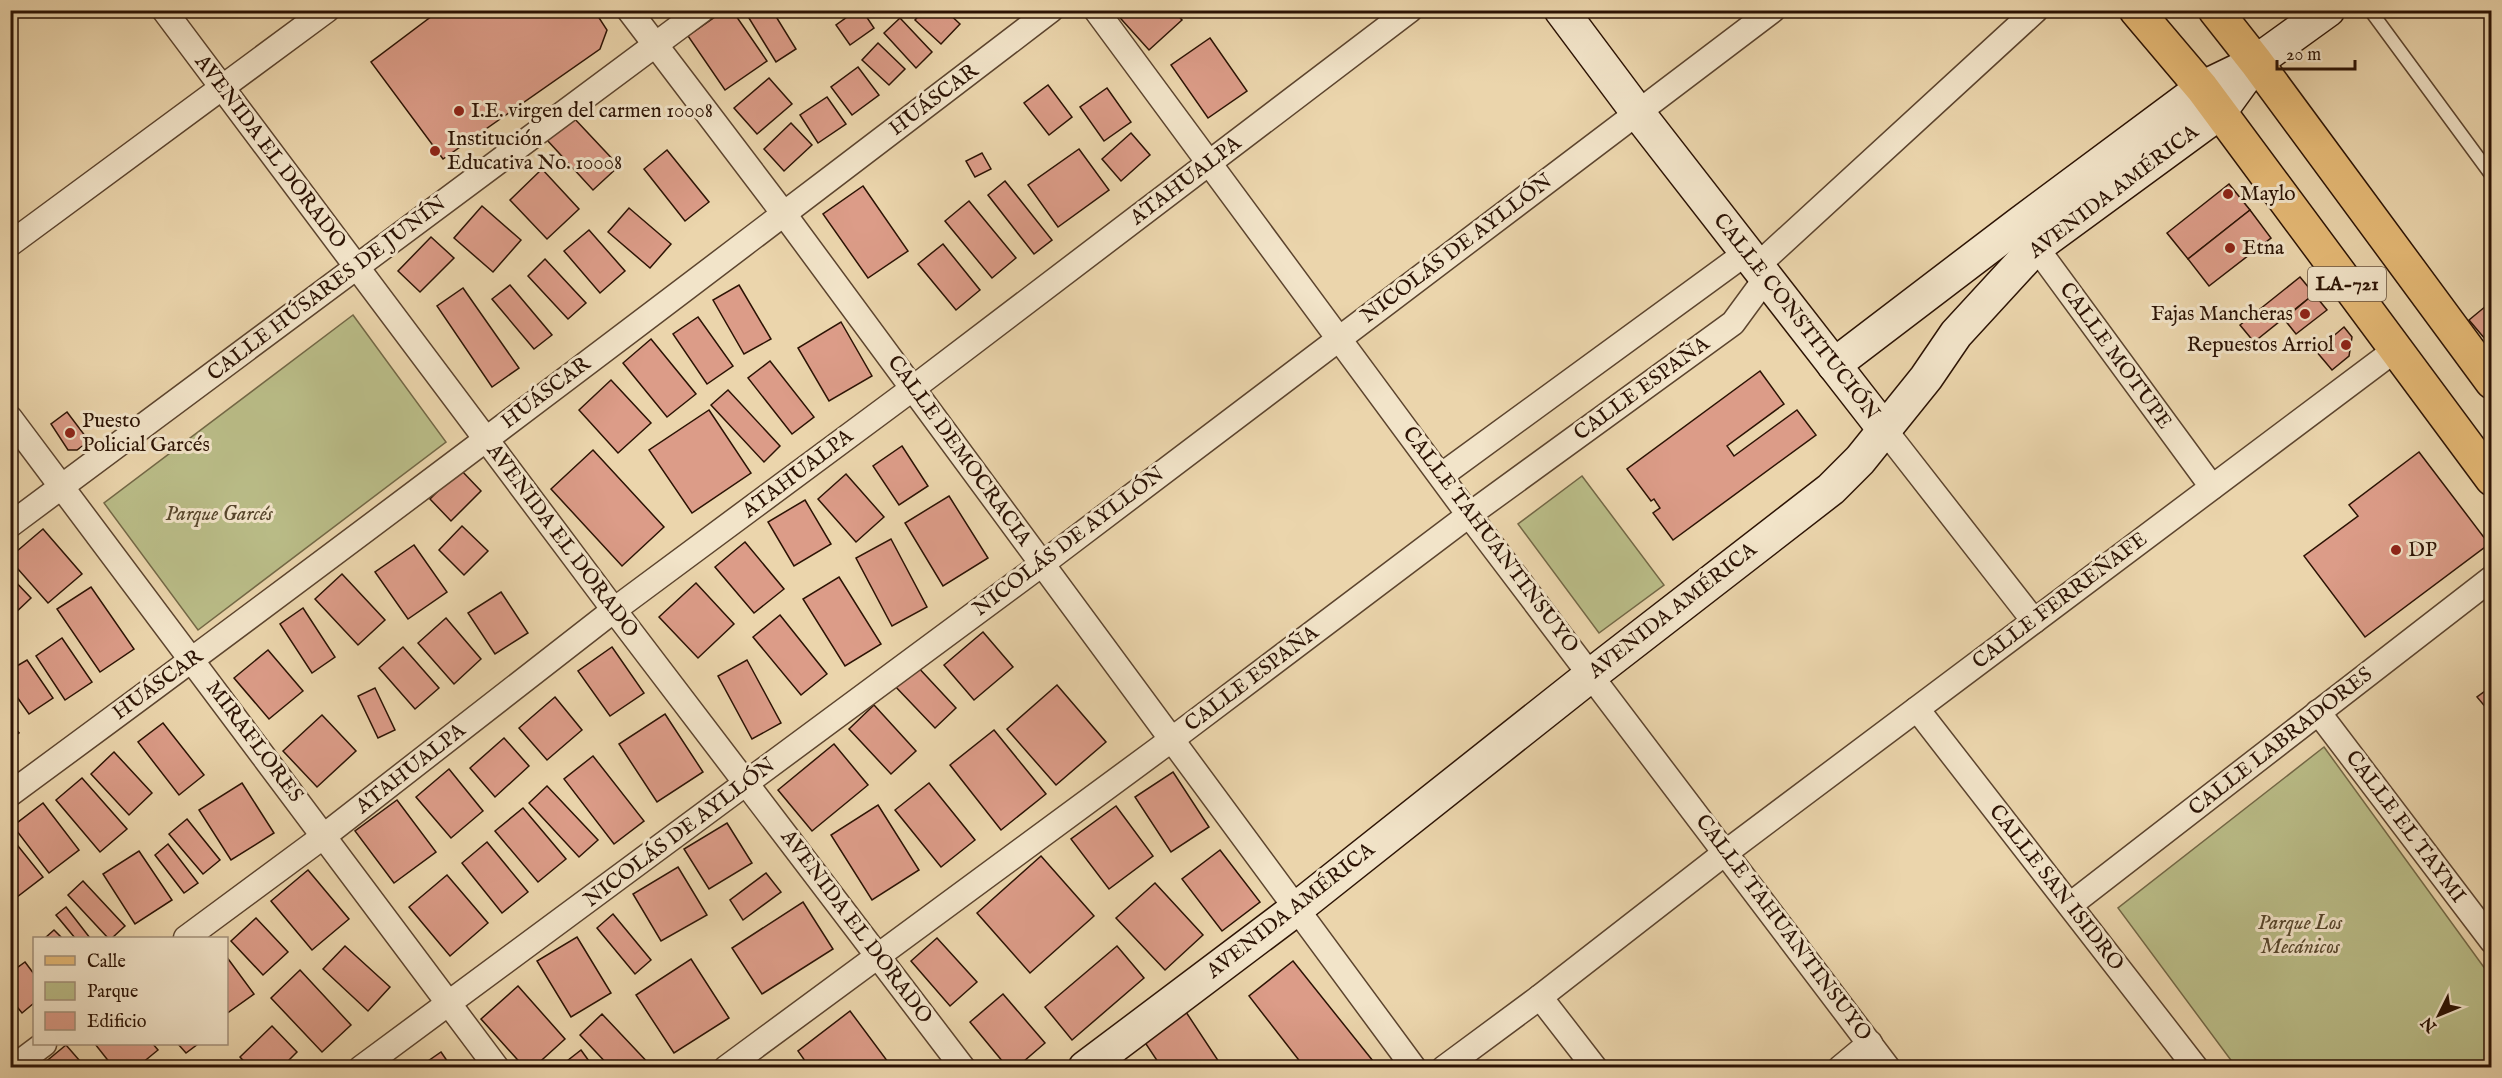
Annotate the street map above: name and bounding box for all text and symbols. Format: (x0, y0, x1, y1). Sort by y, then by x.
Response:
scale bar (2277, 33, 2355, 71)
text: 20 m (2286, 44, 2321, 67)
street label: AVENIDA EL DORADO (187, 49, 352, 255)
street label: HUÁSCAR (883, 56, 985, 142)
place label: I.E. virgen del carmen 10008 (471, 98, 713, 125)
marker: I.E. virgen del carmen 10008 (452, 104, 466, 118)
street label: AVENIDA AMÉRICA (2022, 118, 2205, 265)
place label: Institución Educativa No. 10008 (447, 126, 622, 177)
street label: ATAHUALPA (1124, 130, 1248, 232)
marker: Institución Educativa No. 10008 (428, 144, 442, 158)
street label: NICOLÁS DE AYLLÓN (1355, 167, 1558, 330)
place label: Maylo (2240, 181, 2296, 208)
marker: Maylo (2221, 187, 2235, 201)
street label: CALLE HÚSARES DE JUNÍN (202, 190, 452, 388)
street label: CALLE CONSTITUCIÓN (1707, 207, 1886, 426)
place label: Etna (2242, 235, 2285, 262)
marker: Etna (2223, 241, 2237, 255)
road number: LA-721 (2308, 267, 2386, 301)
street label: CALLE MOTUPE (2053, 277, 2177, 435)
place label: Fajas Mancheras (2151, 301, 2293, 328)
marker: Fajas Mancheras (2298, 307, 2312, 321)
street label: CALLE ESPAÑA (1568, 329, 1716, 447)
place label: Repuestos Arriol (2187, 332, 2334, 359)
marker: Repuestos Arriol (2339, 338, 2353, 352)
street label: HUÁSCAR (495, 349, 597, 435)
street label: CALLE DEMOCRACIA (881, 350, 1038, 552)
place label: Puesto Policial Garcés (82, 408, 210, 459)
street label: CALLE TAHUANTINSUYO (1396, 421, 1584, 659)
street label: ATAHUALPA (736, 423, 860, 525)
marker: Puesto Policial Garcés (63, 426, 77, 440)
street label: AVENIDA EL DORADO (479, 438, 644, 644)
street label: NICOLÁS DE AYLLÓN (967, 460, 1170, 623)
park label: Parque Garcés (165, 501, 274, 528)
street label: CALLE FERREÑAFE (1967, 526, 2153, 676)
street label: AVENIDA AMÉRICA (1582, 536, 1763, 686)
place label: DP (2408, 537, 2437, 564)
marker: DP (2389, 543, 2403, 557)
street label: CALLE ESPAÑA (1179, 618, 1325, 738)
street label: HUÁSCAR (107, 642, 209, 727)
street label: CALLE LABRADORES (2184, 662, 2378, 822)
street label: MIRAFLORES (199, 676, 309, 808)
street label: ATAHUALPA (350, 717, 472, 821)
street label: CALLE EL TAYMI (2339, 745, 2471, 909)
street label: NICOLÁS DE AYLLÓN (578, 751, 781, 914)
street label: CALLE SAN ISIDRO (1983, 799, 2129, 977)
street label: CALLE TAHUANTINSUYO (1689, 809, 1877, 1047)
street label: AVENIDA EL DORADO (773, 824, 938, 1030)
street label: AVENIDA AMÉRICA (1200, 836, 1381, 986)
park label: Parque Los Mecánicos (2258, 910, 2343, 961)
legend (33, 937, 228, 1045)
text: Calle (87, 951, 126, 974)
text: Parque (87, 981, 138, 1004)
north arrow (2409, 985, 2469, 1045)
text: Edificio (87, 1011, 147, 1034)
text: N (2417, 1012, 2442, 1036)

